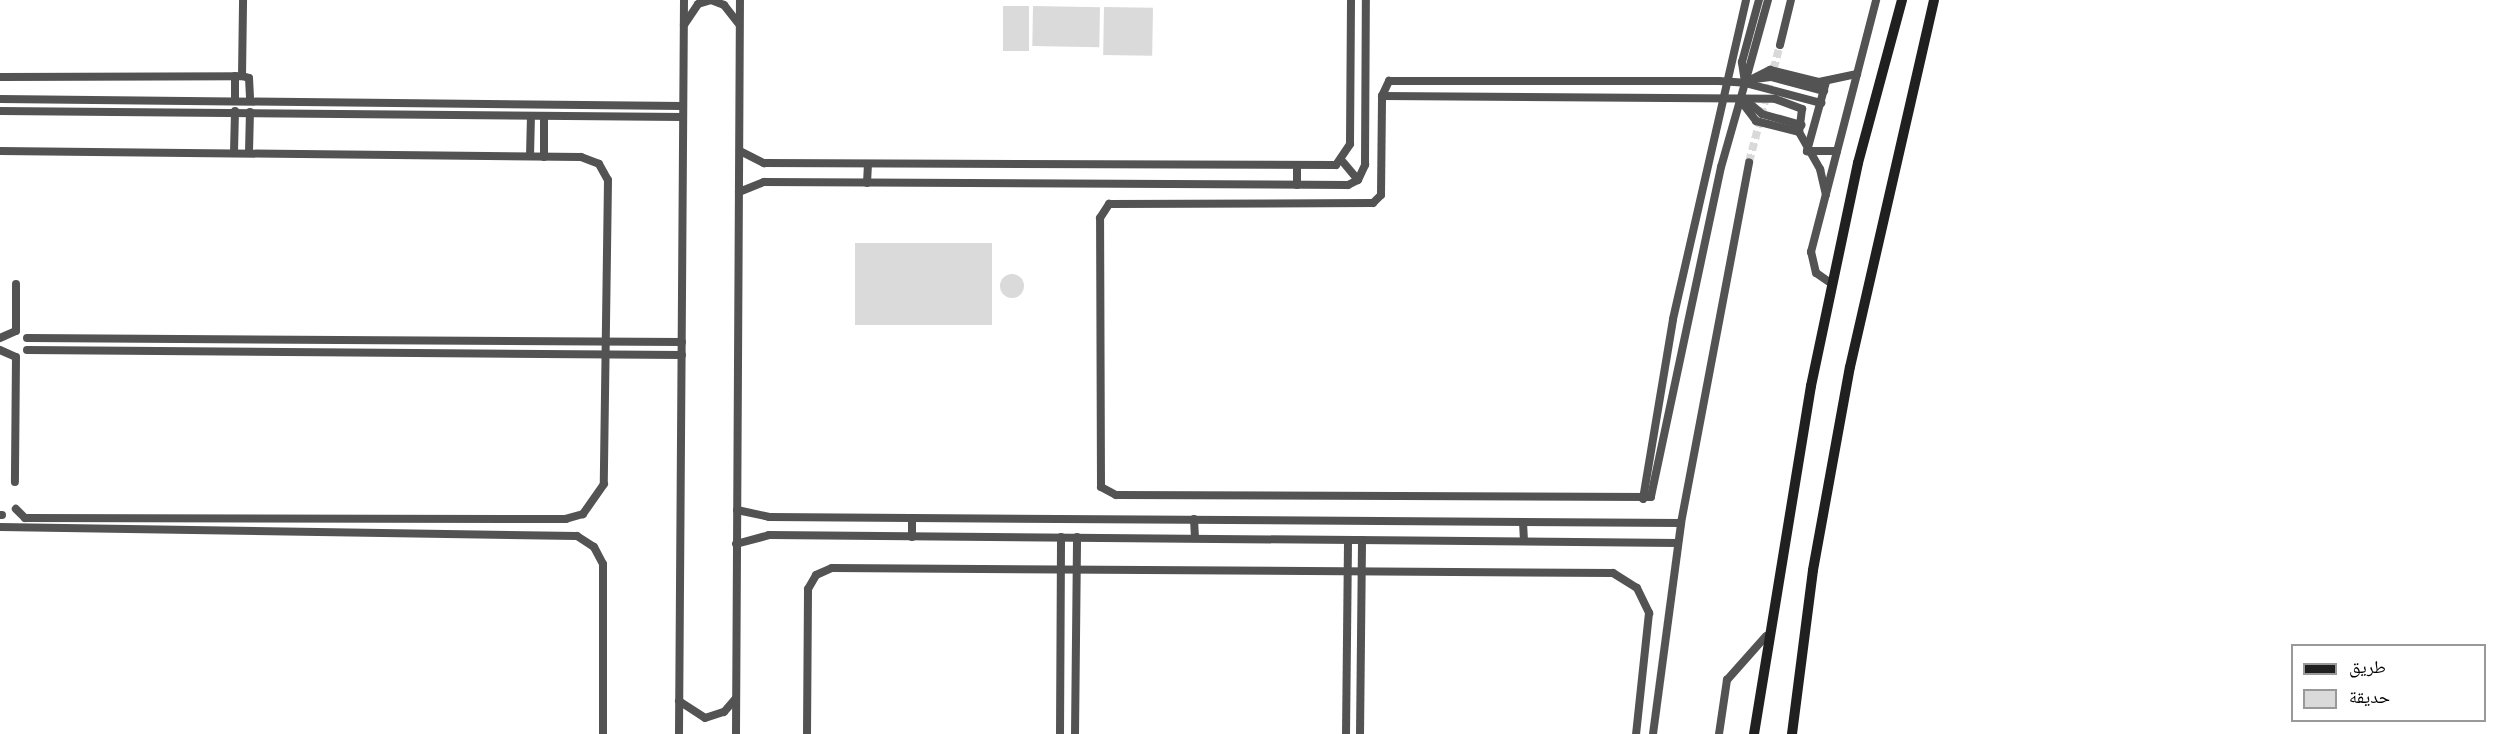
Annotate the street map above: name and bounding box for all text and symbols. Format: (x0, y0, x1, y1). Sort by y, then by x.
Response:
legend (2291, 644, 2486, 722)
text: طريق (2349, 654, 2386, 680)
text: حديقة (2349, 684, 2390, 710)

